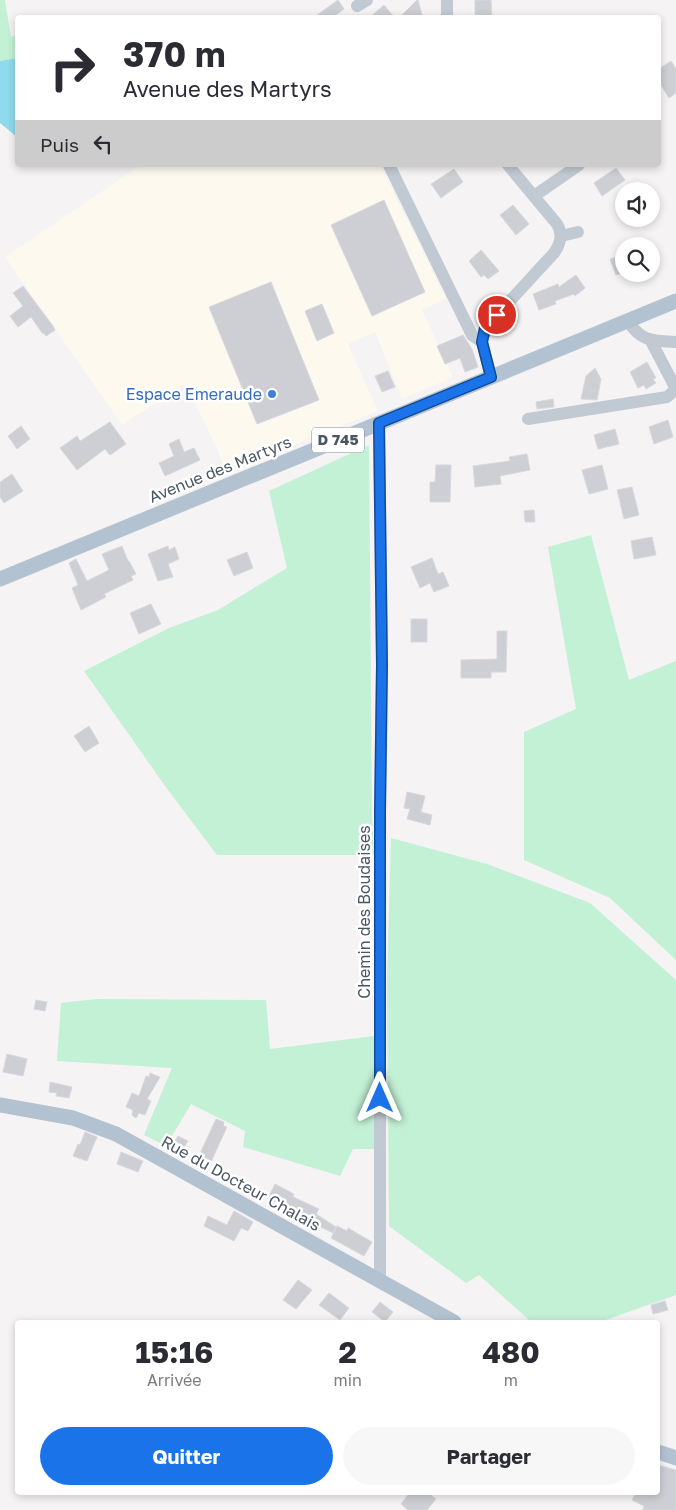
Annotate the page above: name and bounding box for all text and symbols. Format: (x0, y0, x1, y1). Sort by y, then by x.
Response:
text: 370 m (123, 33, 226, 75)
icon: right (40, 35, 105, 100)
text: Avenue des Martyrs (123, 75, 332, 102)
icon: left (89, 130, 117, 158)
text: Puis (40, 133, 79, 156)
map controls (615, 182, 660, 282)
button: sound (615, 182, 660, 227)
button: search (615, 237, 660, 282)
pin (476, 294, 518, 336)
icon: arrive (483, 301, 511, 329)
place label: Espace Emeraude (126, 384, 262, 404)
marker: Espace Emeraude (266, 388, 278, 400)
road number: D 745 (312, 428, 364, 452)
street label: Avenue des Martyrs (146, 431, 294, 507)
street label: Chemin des Boudaises (354, 825, 374, 999)
position arrow (353, 1071, 405, 1123)
street label: Rue du Docteur Chalais (158, 1131, 324, 1235)
text: 15:16 (135, 1334, 213, 1370)
text: 2 (339, 1334, 357, 1370)
text: 480 (482, 1334, 540, 1370)
text: Arrivée (147, 1370, 202, 1390)
text: min (334, 1370, 362, 1390)
text: m (504, 1370, 518, 1390)
button: Quitter (40, 1427, 333, 1485)
button: Partager (343, 1427, 635, 1485)

